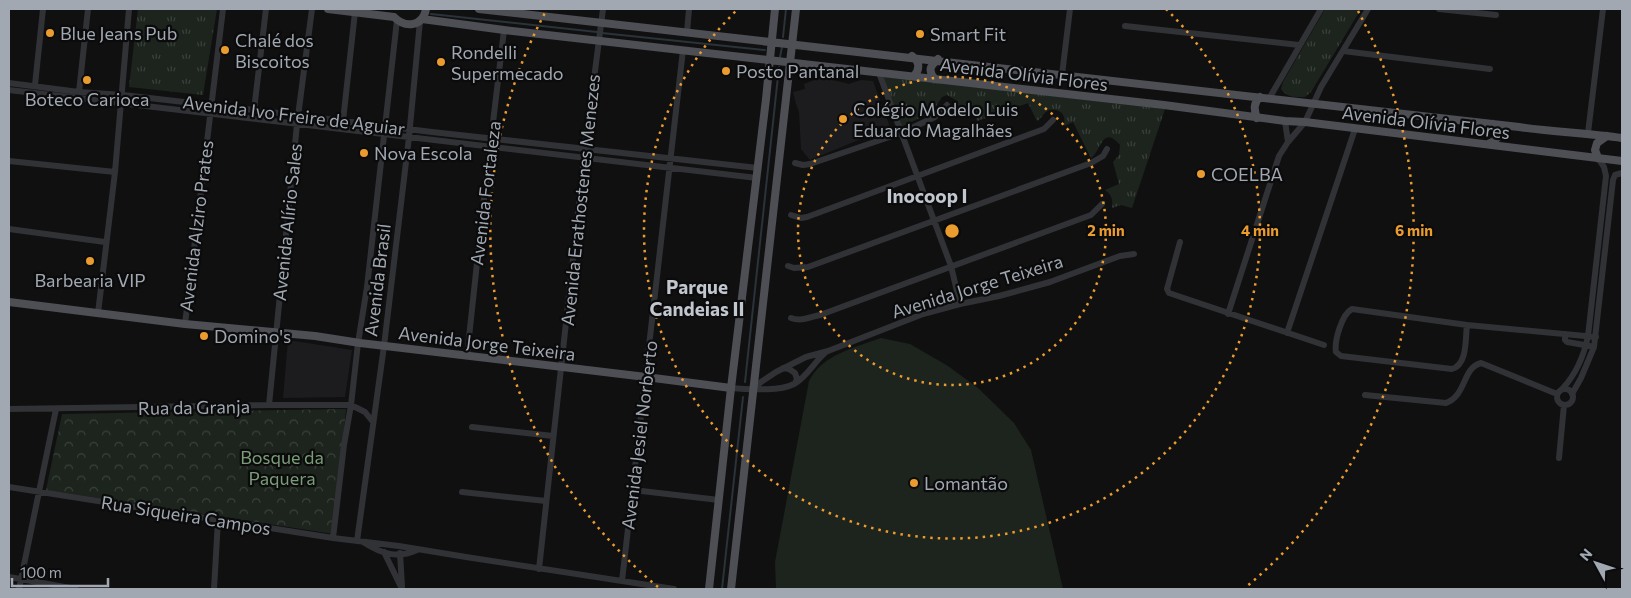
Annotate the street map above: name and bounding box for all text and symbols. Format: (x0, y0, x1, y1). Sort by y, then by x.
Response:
place label: Blue Jeans Pub (60, 22, 177, 44)
place label: Smart Fit (930, 23, 1006, 45)
marker: Blue Jeans Pub (44, 27, 56, 39)
marker: Smart Fit (914, 28, 926, 40)
place label: Chalé dos Biscoitos (235, 29, 314, 72)
place label: Rondelli Supermecado (451, 41, 564, 84)
marker: Chalé dos Biscoitos (219, 44, 231, 56)
street label: Avenida Olívia Flores (939, 53, 1109, 95)
marker: Rondelli Supermecado (435, 56, 447, 68)
place label: Posto Pantanal (736, 60, 859, 82)
marker: Posto Pantanal (720, 65, 732, 77)
street label: Avenida Erathostenes Menezes (556, 73, 604, 327)
marker: Boteco Carioca (81, 74, 93, 86)
place label: Boteco Carioca (25, 88, 149, 110)
street label: Avenida Ivo Freire de Aguiar (182, 90, 406, 140)
place label: Colégio Modelo Luis Eduardo Magalhães (853, 98, 1019, 141)
street label: Avenida Olívia Flores (1341, 101, 1511, 143)
marker: Colégio Modelo Luis Eduardo Magalhães (837, 113, 849, 125)
street label: Avenida Fortaleza (465, 119, 505, 267)
street label: Avenida Alziro Prates (175, 139, 217, 313)
street label: Avenida Alírio Sales (268, 142, 306, 302)
place label: Nova Escola (374, 142, 472, 164)
marker: Nova Escola (358, 147, 370, 159)
place label: COELBA (1211, 163, 1283, 185)
marker: COELBA (1195, 168, 1207, 180)
district label: Inocoop I (886, 184, 968, 207)
text: 2 min (1087, 221, 1125, 239)
text: 4 min (1241, 221, 1279, 239)
text: 6 min (1395, 221, 1433, 239)
street label: Avenida Brasil (359, 222, 395, 338)
centre of rings (943, 222, 961, 240)
street label: Avenida Jorge Teixeira (889, 249, 1065, 323)
marker: Barbearia VIP (84, 255, 96, 267)
place label: Barbearia VIP (34, 269, 146, 291)
district label: Parque Candeias II (650, 275, 744, 320)
street label: Avenida Jorge Teixeira (397, 321, 577, 365)
place label: Domino's (214, 325, 291, 347)
marker: Domino's (198, 330, 210, 342)
street label: Avenida Jesiel Norberto (616, 339, 662, 531)
street label: Rua da Granja (138, 395, 250, 419)
park label: Bosque da Paquera (240, 446, 324, 489)
place label: Lomantão (924, 472, 1008, 494)
marker: Lomantão (908, 477, 920, 489)
street label: Rua Siqueira Campos (100, 491, 272, 539)
north arrow (1571, 538, 1621, 588)
text: N (1576, 545, 1596, 564)
scale bar (12, 556, 109, 588)
text: 100 m (20, 563, 62, 581)

